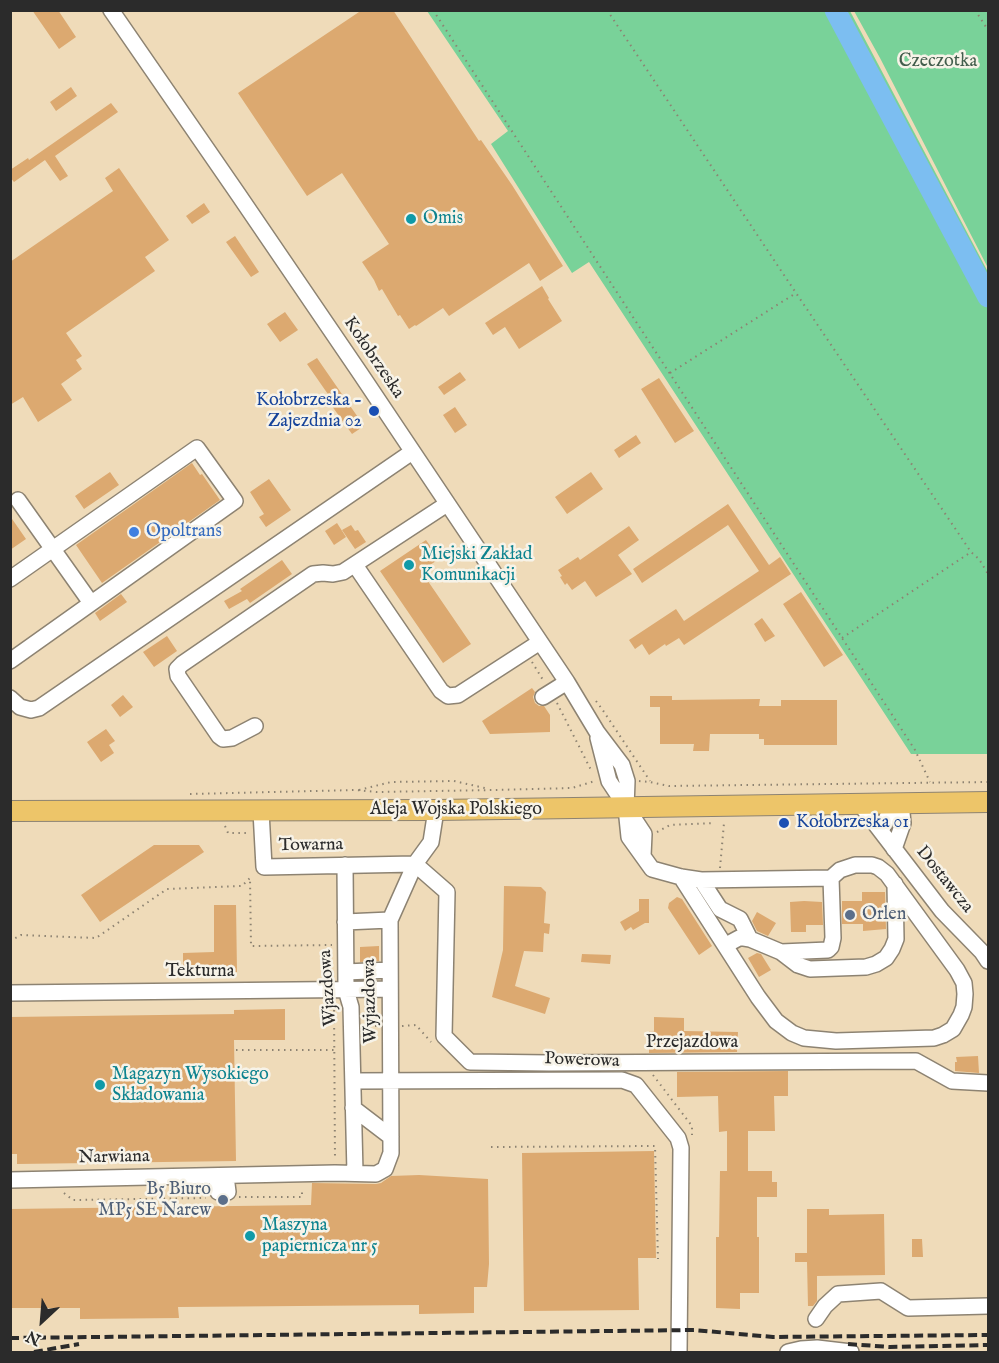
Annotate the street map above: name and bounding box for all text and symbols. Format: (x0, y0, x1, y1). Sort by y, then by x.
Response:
park label: Czeczotka (899, 51, 977, 73)
place label: Omis (423, 208, 463, 230)
marker: Omis (404, 212, 418, 226)
street label: Kołobrzeska (338, 313, 408, 403)
place label: Kołobrzeska - Zajezdnia 02 (256, 390, 362, 432)
marker: Kołobrzeska - Zajezdnia 02 (367, 404, 381, 418)
place label: Opoltrans (146, 521, 222, 543)
marker: Opoltrans (127, 525, 141, 539)
place label: Miejski Zakład Komunikacji (421, 544, 532, 586)
marker: Miejski Zakład Komunikacji (402, 558, 416, 572)
street label: Aleja Wojska Polskiego (370, 799, 542, 821)
place label: Kołobrzeska 01 (796, 812, 909, 834)
marker: Kołobrzeska 01 (777, 816, 791, 830)
street label: Towarna (279, 835, 343, 857)
street label: Dostawcza (911, 842, 977, 918)
place label: Orlen (862, 904, 906, 926)
marker: Orlen (843, 908, 857, 922)
street label: Wjazdowa (316, 949, 342, 1027)
street label: Wyjazdowa (359, 958, 383, 1044)
street label: Tekturna (166, 961, 234, 983)
street label: Przejazdowa (646, 1032, 738, 1054)
street label: Powerowa (544, 1049, 620, 1073)
place label: Magazyn Wysokiego Składowania (112, 1064, 269, 1106)
marker: Magazyn Wysokiego Składowania (93, 1078, 107, 1092)
street label: Narwiana (78, 1147, 150, 1169)
place label: B5 Biuro MP5 SE Narew (98, 1179, 211, 1222)
marker: B5 Biuro MP5 SE Narew (216, 1193, 230, 1207)
place label: Maszyna papiernicza nr 5 (262, 1215, 378, 1258)
marker: Maszyna papiernicza nr 5 (243, 1229, 257, 1243)
north arrow (12, 1291, 72, 1351)
text: N (24, 1325, 45, 1349)

